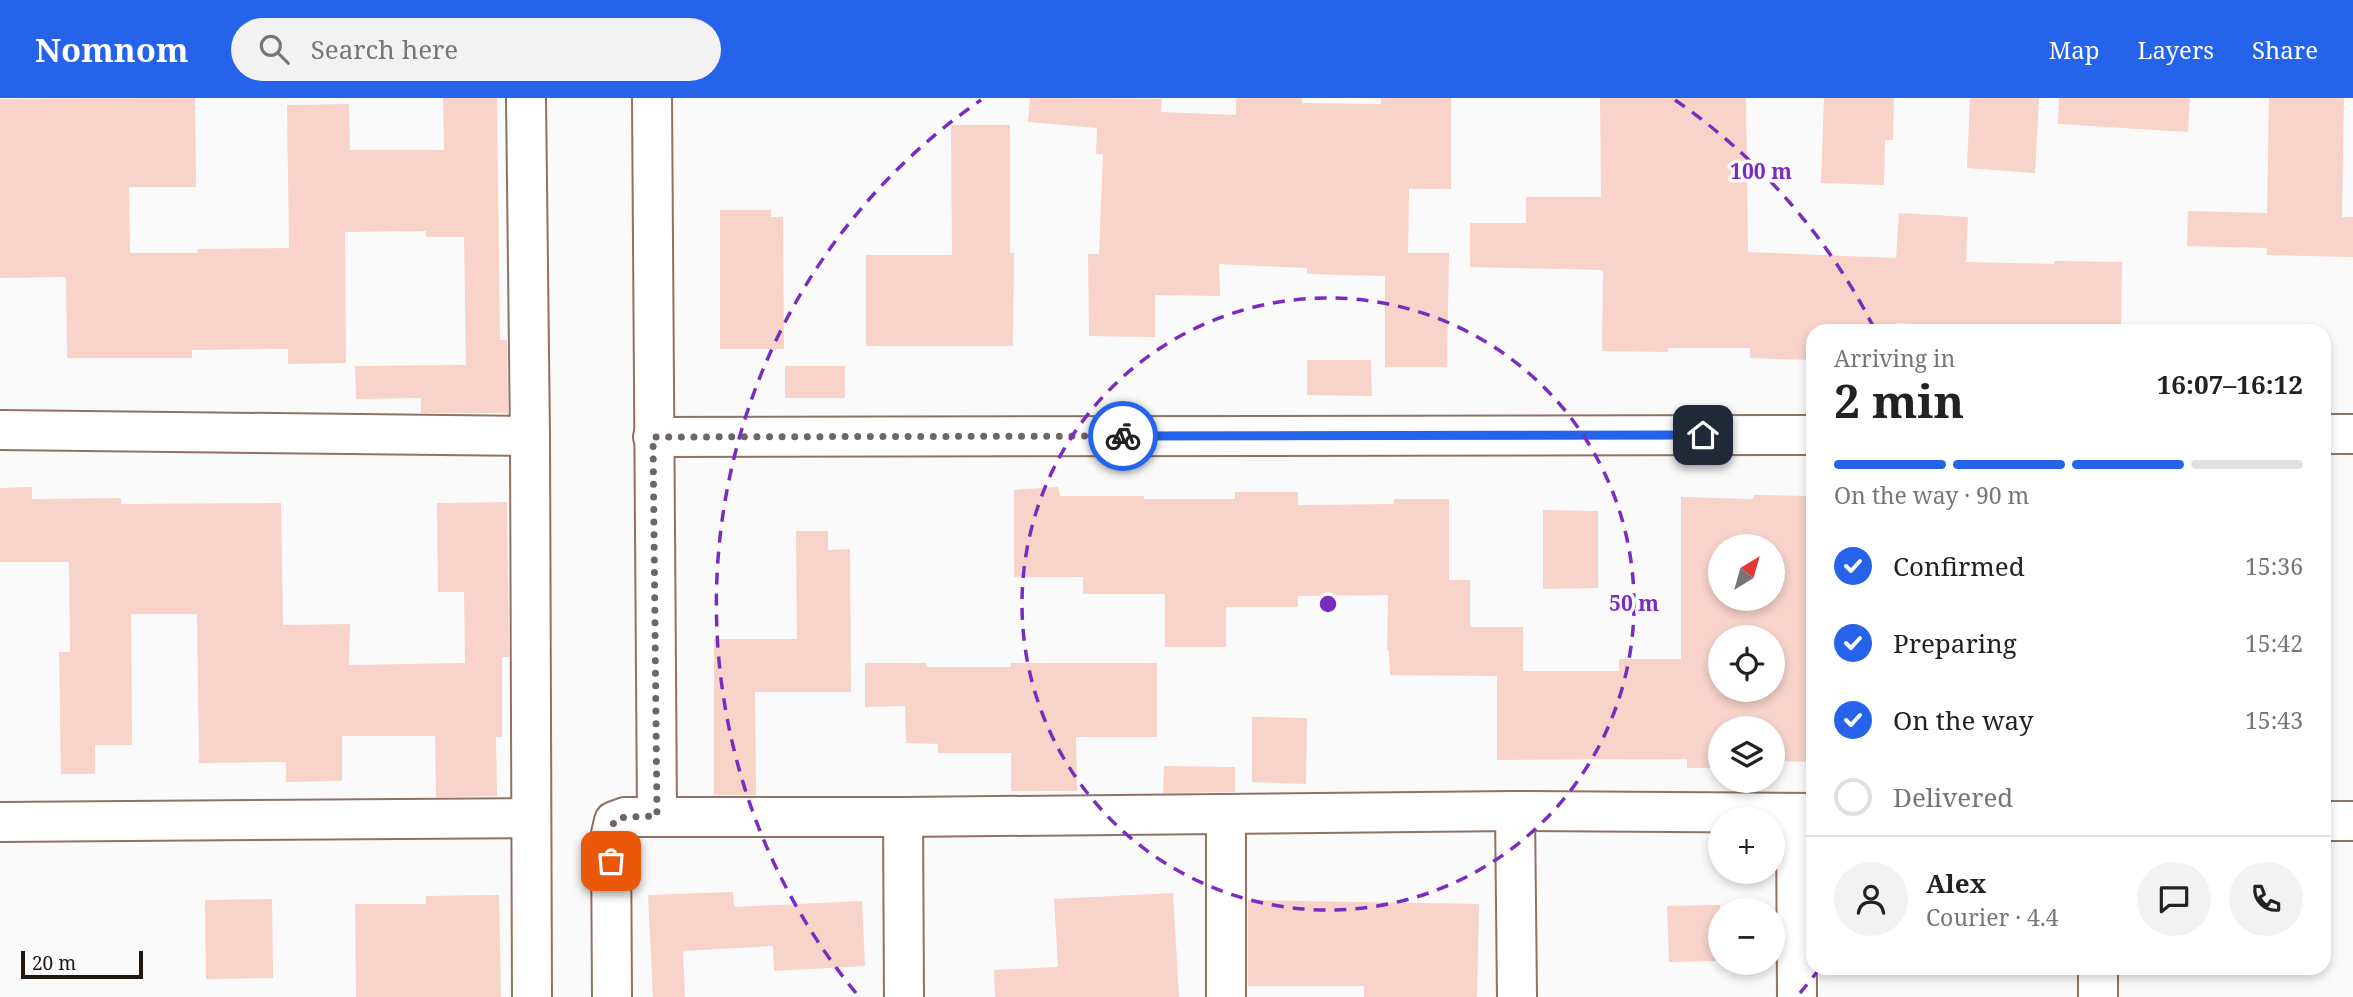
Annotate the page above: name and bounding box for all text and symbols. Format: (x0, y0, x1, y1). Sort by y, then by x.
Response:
search box (231, 18, 721, 81)
text: Nomnom (35, 27, 189, 72)
icon: search (255, 30, 293, 68)
text: Search here (311, 31, 458, 67)
text: Map (2049, 33, 2100, 66)
text: Layers (2138, 33, 2214, 66)
text: Share (2252, 33, 2318, 66)
text: 100 m (1730, 157, 1792, 185)
text: Arriving in (1834, 342, 1955, 374)
text: 16:07–16:12 (2157, 366, 2303, 402)
text: 2 min (1834, 369, 1964, 431)
courier (1088, 401, 1158, 471)
pin (1673, 405, 1733, 465)
icon: home (1684, 416, 1722, 454)
icon: bike (1104, 417, 1142, 455)
text: On the way · 90 m (1834, 479, 2029, 511)
north arrow (1708, 534, 1785, 611)
map controls (1708, 534, 1785, 975)
icon: check (1834, 547, 1872, 585)
text: Confirmed (1893, 548, 2025, 584)
text: 15:36 (2245, 550, 2303, 582)
text: 50 m (1609, 589, 1659, 617)
centre of rings (1316, 592, 1340, 616)
icon: check (1834, 624, 1872, 662)
button: locate (1708, 625, 1785, 702)
text: Preparing (1893, 625, 2017, 661)
text: 15:42 (2245, 627, 2303, 659)
icon: check (1834, 701, 1872, 739)
text: On the way (1893, 702, 2033, 738)
text: 15:43 (2245, 704, 2303, 736)
button: layers (1708, 716, 1785, 793)
text: Delivered (1893, 779, 2013, 815)
button: + (1708, 807, 1785, 884)
pin (581, 831, 641, 891)
icon: bag (592, 842, 630, 880)
button: person (1834, 862, 1908, 936)
button: chat (2137, 862, 2211, 936)
button: phone (2229, 862, 2303, 936)
text: Alex (1926, 865, 1986, 901)
button: − (1708, 898, 1785, 975)
text: Courier · 4.4 (1926, 901, 2059, 933)
scale bar (21, 948, 144, 980)
text: 20 m (32, 950, 76, 976)

